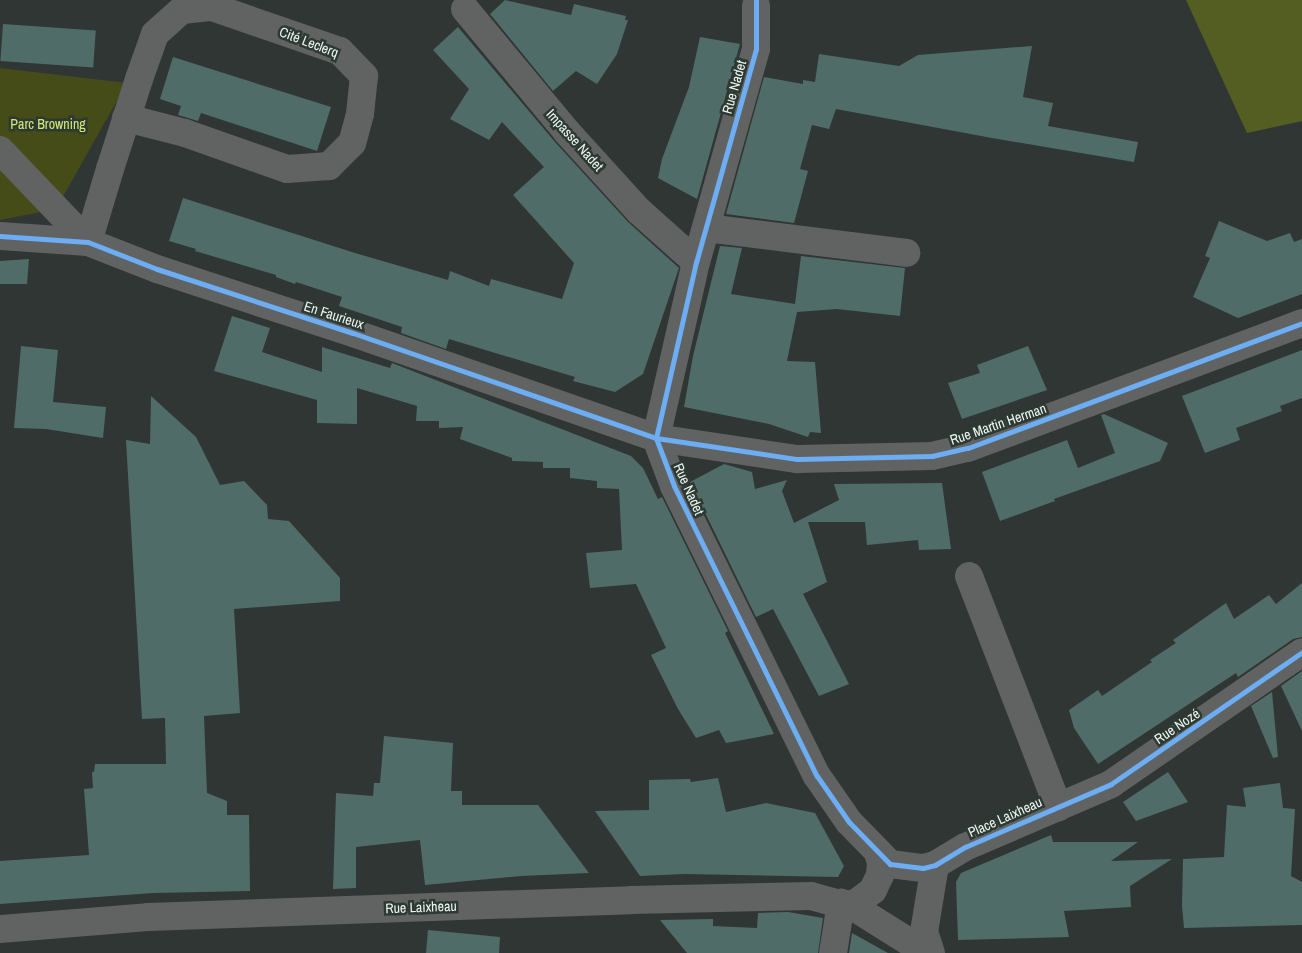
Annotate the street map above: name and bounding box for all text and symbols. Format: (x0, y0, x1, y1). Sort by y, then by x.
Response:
street label: Cité Leclerq (277, 23, 341, 61)
street label: Rue Nadet (718, 58, 750, 116)
street label: Impasse Nadet (543, 106, 607, 174)
park label: Parc Browning (10, 116, 86, 132)
street label: En Faurieux (302, 297, 366, 333)
street label: Rue Martin Herman (948, 400, 1048, 448)
street label: Rue Nadet (670, 461, 708, 517)
street label: Rue Nozé (1151, 705, 1203, 747)
street label: Place Laixheau (965, 793, 1045, 841)
street label: Rue Laixheau (385, 897, 457, 917)

